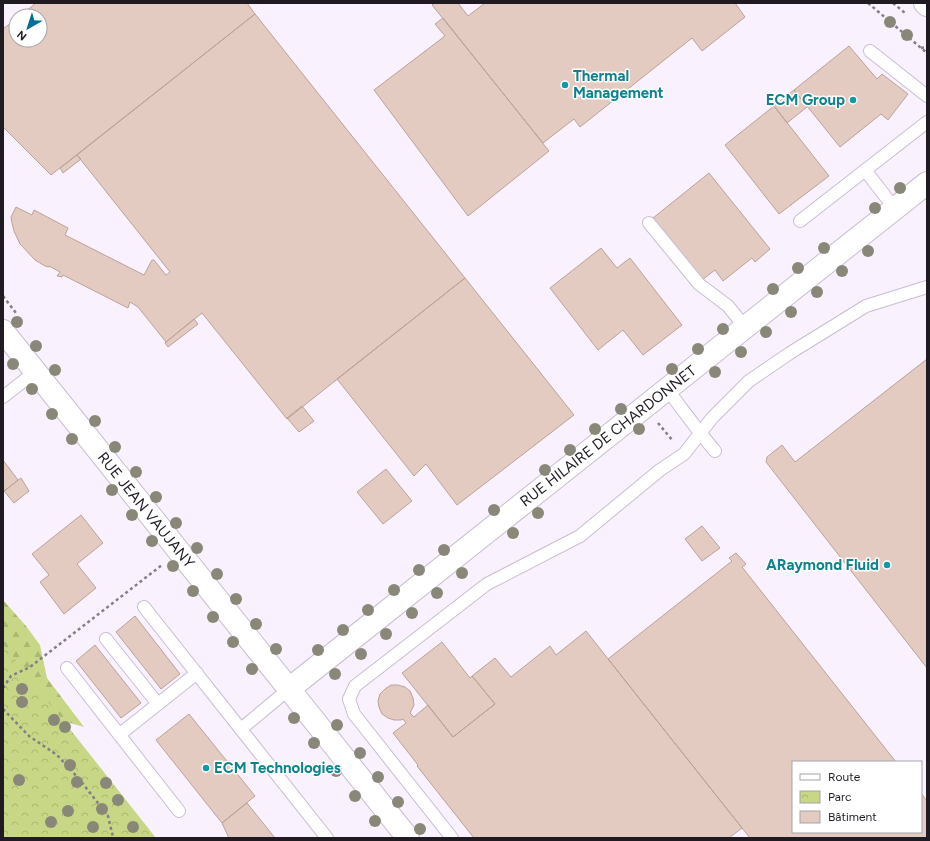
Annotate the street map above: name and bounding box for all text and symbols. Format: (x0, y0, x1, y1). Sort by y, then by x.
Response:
north arrow (8, 8, 48, 48)
text: N (15, 28, 29, 43)
place label: Thermal Management (573, 67, 664, 102)
marker: Thermal Management (560, 80, 570, 90)
place label: ECM Group (766, 91, 845, 109)
marker: ECM Group (848, 95, 858, 105)
street label: RUE HILAIRE DE CHARDONNET (516, 361, 700, 510)
street label: RUE JEAN VAUJANY (94, 448, 198, 572)
place label: ARaymond Fluid (766, 556, 879, 574)
marker: ARaymond Fluid (882, 560, 892, 570)
place label: ECM Technologies (214, 759, 341, 777)
legend (792, 761, 922, 833)
marker: ECM Technologies (201, 763, 211, 773)
text: Route (828, 770, 861, 784)
text: Parc (828, 790, 852, 804)
text: Bâtiment (828, 810, 877, 824)

